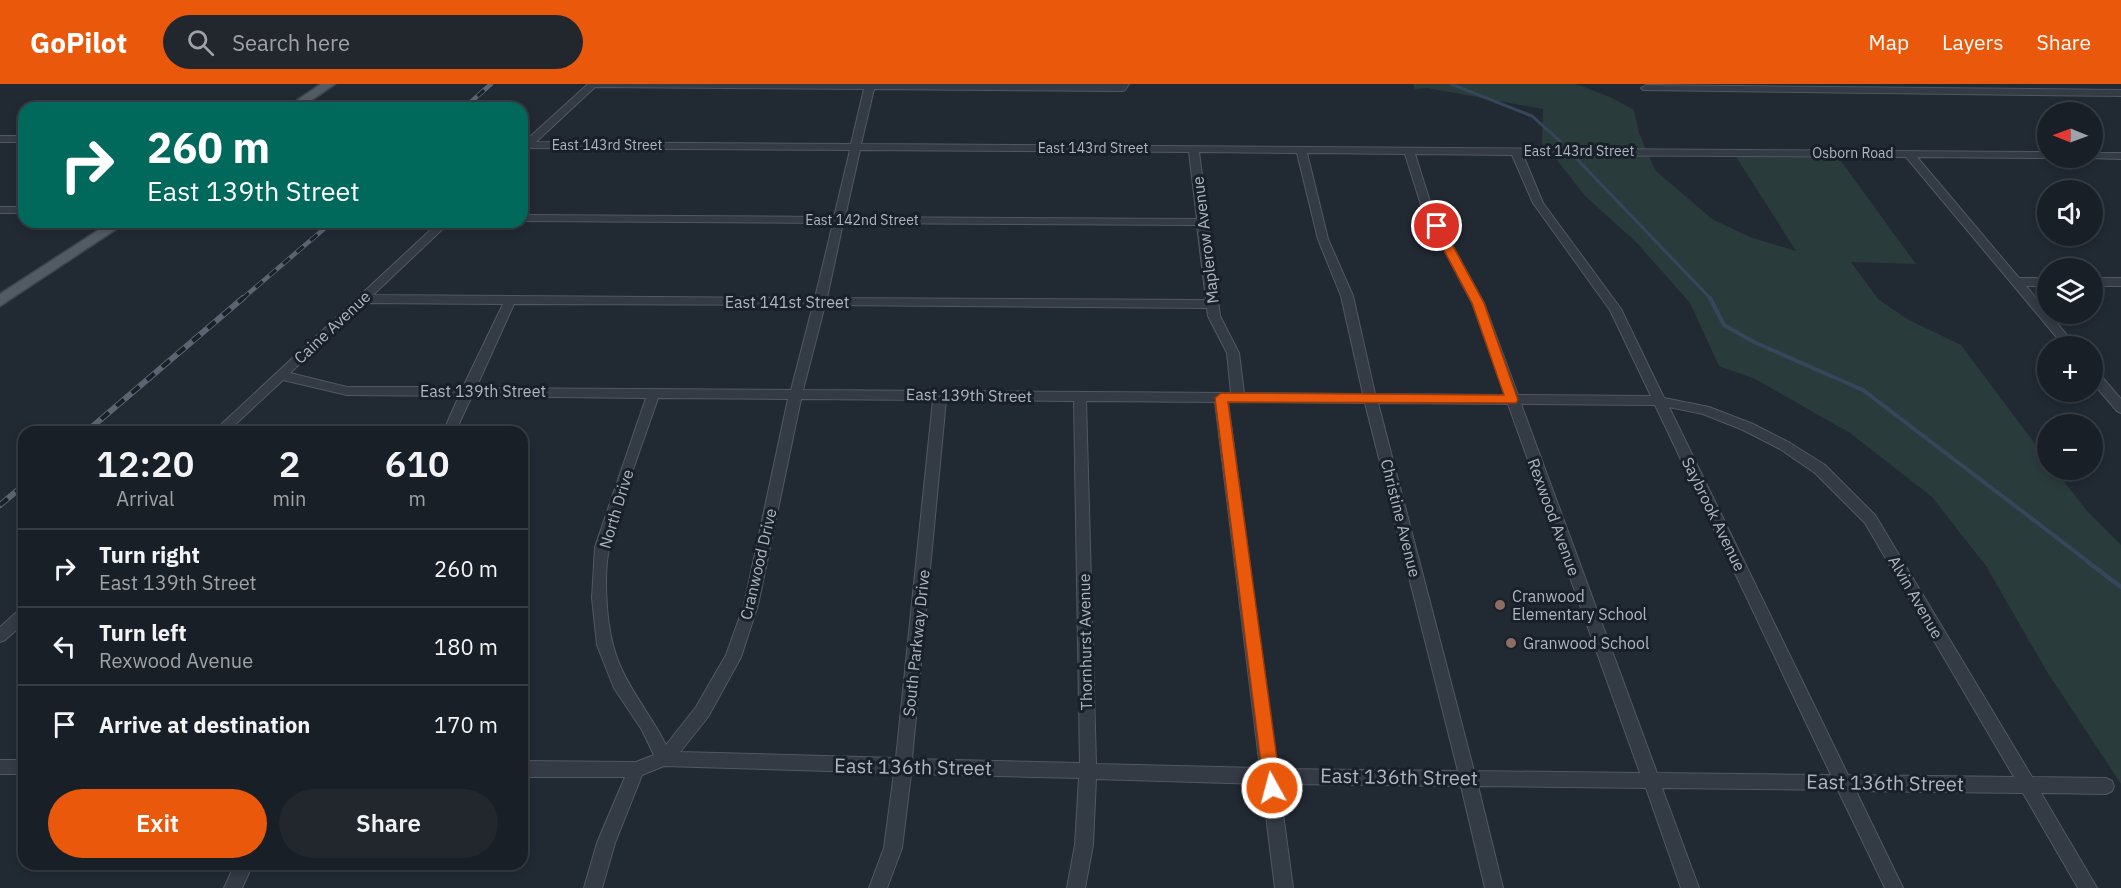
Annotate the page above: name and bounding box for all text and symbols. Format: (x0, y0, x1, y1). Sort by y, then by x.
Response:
search box (163, 15, 583, 69)
text: GoPilot (30, 24, 127, 61)
icon: search (184, 26, 217, 59)
text: Search here (232, 28, 350, 57)
text: Map (1869, 28, 1909, 56)
text: Layers (1942, 28, 2004, 56)
text: Share (2037, 28, 2091, 56)
north arrow (2037, 102, 2103, 168)
map controls (2037, 102, 2103, 480)
text: 260 m (147, 120, 270, 175)
icon: right (48, 126, 126, 204)
street label: East 143rd Street (552, 136, 662, 154)
street label: East 143rd Street (1038, 139, 1148, 157)
street label: East 143rd Street (1524, 142, 1634, 160)
street label: Osborn Road (1812, 144, 1894, 162)
text: East 139th Street (147, 173, 360, 208)
street label: Maplerow Avenue (1187, 175, 1223, 305)
button: sound (2037, 180, 2103, 246)
pin (1411, 200, 1462, 251)
icon: arrive (1420, 209, 1453, 242)
street label: East 142nd Street (805, 211, 919, 229)
button: layers (2037, 258, 2103, 324)
street label: Caine Avenue (290, 286, 375, 368)
street label: East 141st Street (725, 292, 849, 312)
button: + (2037, 336, 2103, 402)
street label: East 139th Street (420, 381, 546, 401)
street label: East 139th Street (906, 384, 1032, 406)
button: − (2037, 414, 2103, 480)
text: 12:20 (96, 440, 194, 487)
text: 2 (279, 440, 300, 487)
text: 610 (385, 440, 450, 487)
street label: Saybrook Avenue (1678, 454, 1750, 574)
street label: Rexwood Avenue (1524, 456, 1585, 579)
street label: Christine Avenue (1377, 457, 1425, 579)
street label: North Drive (594, 467, 638, 551)
text: Arrival (116, 485, 174, 512)
text: min (273, 485, 306, 512)
text: m (408, 485, 426, 512)
street label: Cranwood Drive (735, 506, 781, 622)
text: Turn right (99, 540, 200, 569)
icon: right (48, 552, 81, 585)
street label: Alvin Avenue (1884, 552, 1948, 642)
text: 260 m (434, 554, 498, 583)
street label: South Parkway Drive (898, 568, 934, 718)
text: East 139th Street (99, 569, 257, 596)
street label: Thornhurst Avenue (1074, 573, 1096, 711)
place label: Cranwood Elementary School (1512, 586, 1647, 624)
marker: Cranwood Elementary School (1493, 598, 1507, 612)
text: Turn left (99, 618, 187, 647)
icon: left (48, 630, 81, 663)
text: 180 m (434, 632, 498, 661)
place label: Granwood School (1523, 633, 1649, 653)
marker: Granwood School (1504, 636, 1518, 650)
text: Rexwood Avenue (99, 647, 253, 674)
icon: arrive (48, 708, 81, 741)
text: Arrive at destination (99, 710, 310, 739)
text: 170 m (434, 710, 498, 739)
street label: East 136th Street (834, 752, 992, 781)
position arrow (1240, 756, 1304, 820)
street label: East 136th Street (1320, 762, 1478, 791)
street label: East 136th Street (1806, 768, 1964, 797)
button: Exit (48, 789, 267, 858)
button: Share (279, 789, 498, 858)

